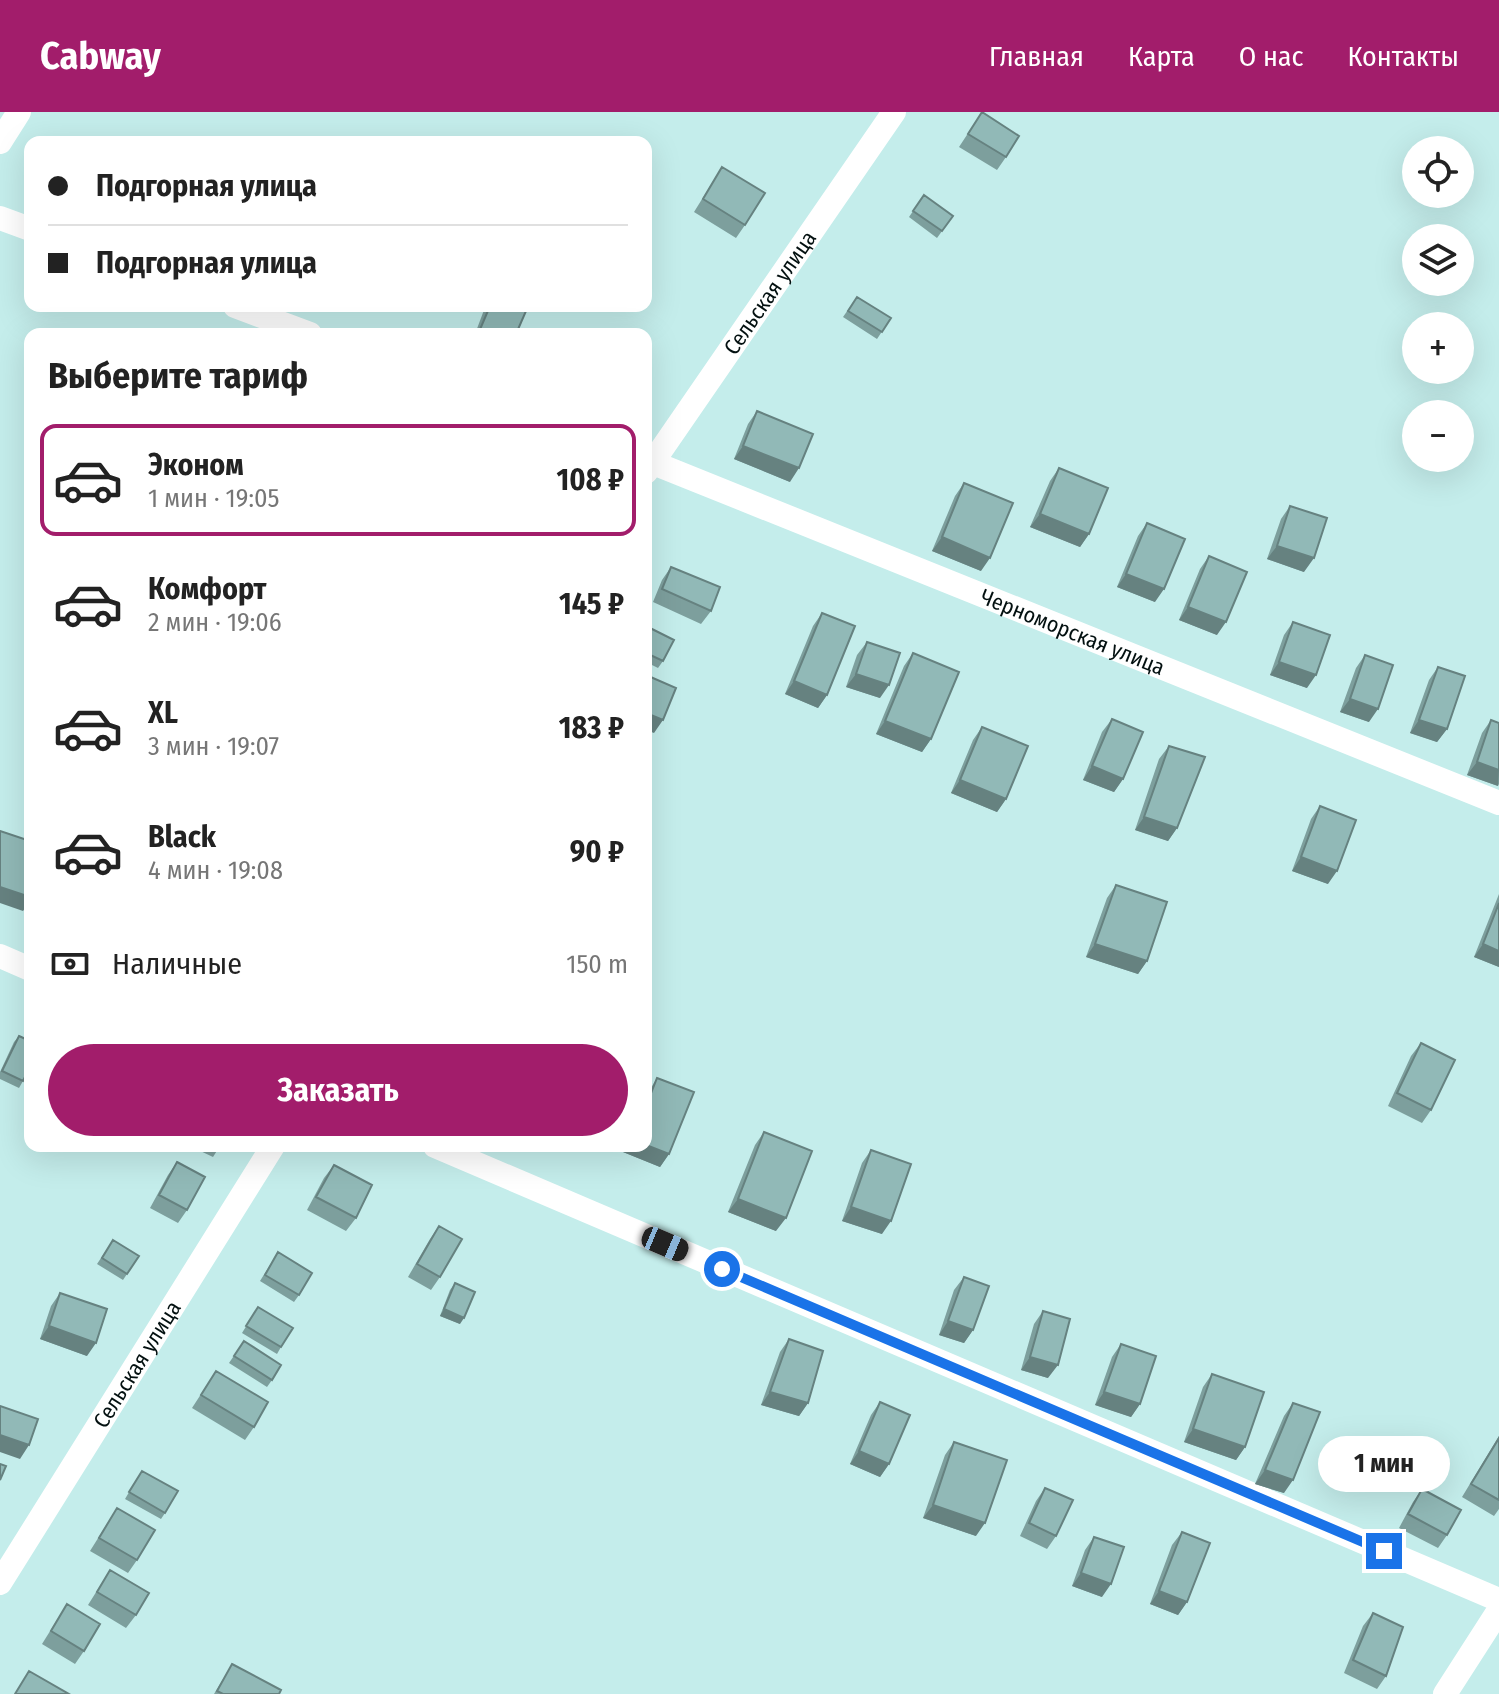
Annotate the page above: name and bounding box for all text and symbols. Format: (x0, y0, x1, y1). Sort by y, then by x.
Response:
text: Cabway (40, 33, 161, 79)
text: Главная (989, 40, 1084, 73)
text: Карта (1128, 40, 1195, 73)
text: О нас (1239, 40, 1304, 73)
text: Контакты (1348, 40, 1459, 73)
map controls (1402, 136, 1474, 472)
button: locate (1402, 136, 1474, 208)
text: Подгорная улица (96, 168, 317, 204)
button: layers (1402, 224, 1474, 296)
street label: Сельская улица (718, 226, 822, 360)
text: Подгорная улица (96, 245, 317, 281)
button: + (1402, 312, 1474, 384)
text: Выберите тариф (48, 354, 308, 398)
button: − (1402, 400, 1474, 472)
icon: car (52, 444, 124, 516)
text: Эконом (148, 447, 244, 483)
text: 108 ₽ (557, 462, 624, 498)
text: 1 мин · 19:05 (148, 483, 279, 514)
icon: car (52, 568, 124, 640)
text: Комфорт (148, 571, 266, 607)
street label: Черноморская улица (977, 583, 1169, 681)
text: 145 ₽ (559, 586, 624, 622)
text: 2 мин · 19:06 (148, 607, 282, 638)
icon: car (52, 692, 124, 764)
text: XL (148, 695, 178, 731)
text: 183 ₽ (559, 710, 624, 746)
text: 3 мин · 19:07 (148, 731, 279, 762)
icon: car (52, 816, 124, 888)
text: Black (148, 819, 216, 855)
text: 90 ₽ (570, 834, 624, 870)
text: 4 мин · 19:08 (148, 855, 283, 886)
icon: cash (48, 942, 92, 986)
text: Наличные (112, 946, 242, 982)
text: 150 m (566, 949, 628, 980)
button: Заказать (48, 1044, 628, 1136)
car (638, 1224, 692, 1264)
route start (704, 1251, 740, 1287)
street label: Сельская улица (87, 1296, 187, 1433)
callout: 1 мин (1318, 1435, 1450, 1491)
text: 1 мин (1354, 1448, 1414, 1479)
route end (1366, 1533, 1402, 1569)

